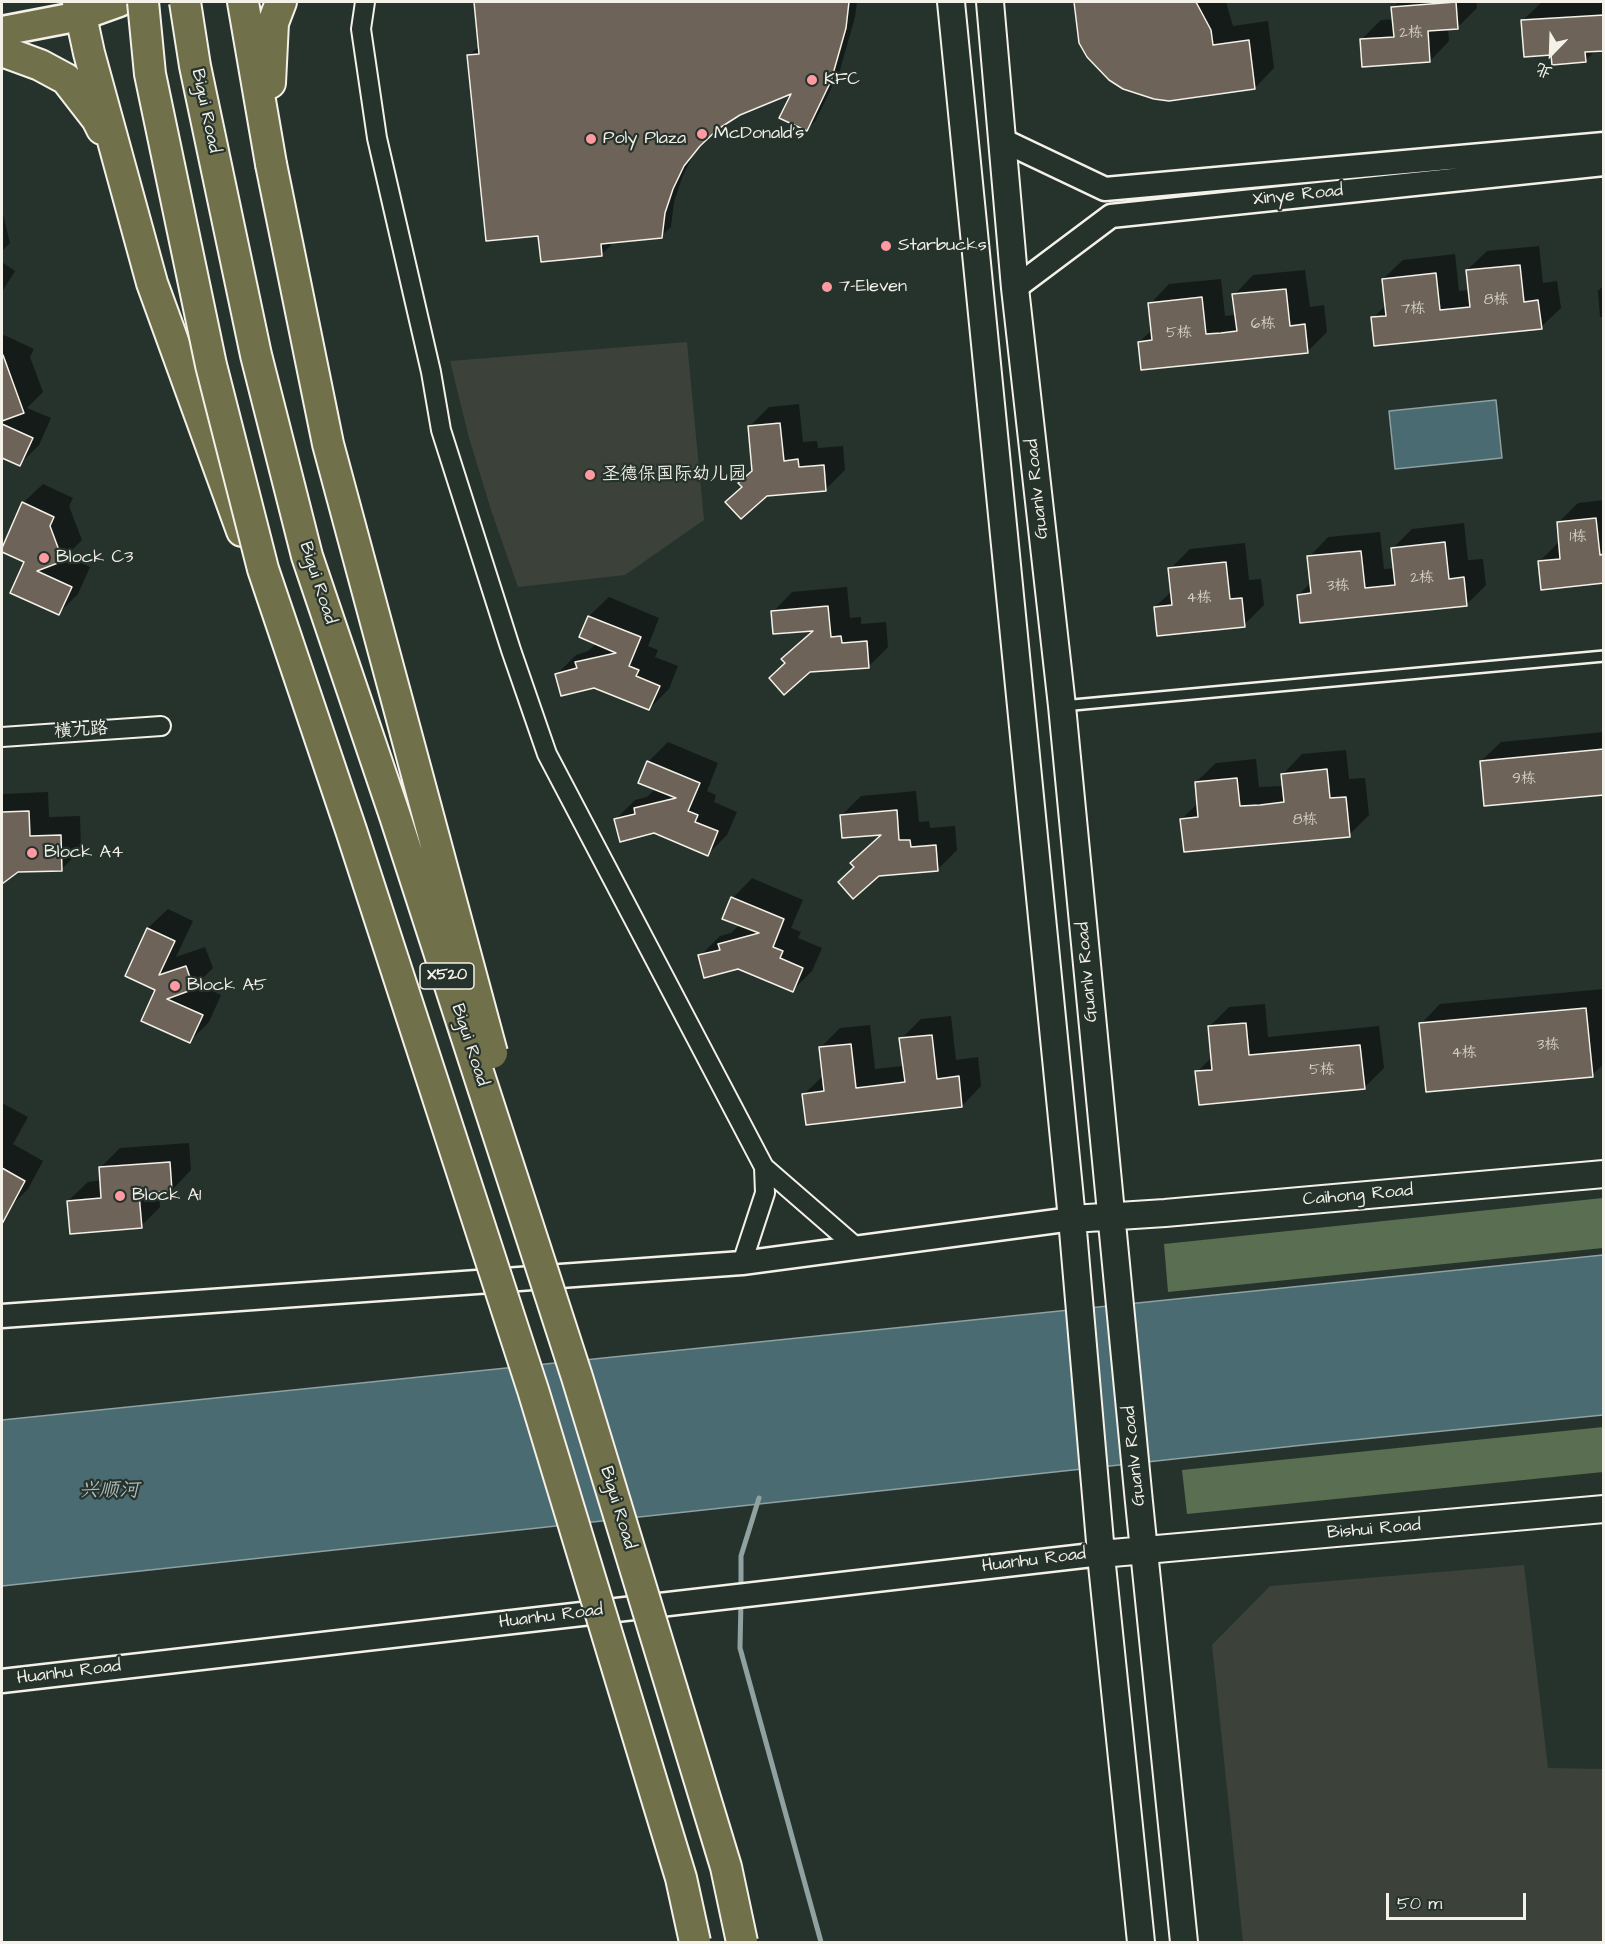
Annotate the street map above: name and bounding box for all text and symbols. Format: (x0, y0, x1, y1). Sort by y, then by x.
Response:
north arrow (1521, 24, 1581, 84)
house number: 2栋 (1399, 25, 1423, 43)
text: 北 (1532, 57, 1556, 84)
street label: Bigui Road (186, 67, 224, 155)
place label: KFC (824, 69, 860, 91)
marker: KFC (805, 73, 819, 87)
place label: McDonald's (714, 123, 804, 145)
marker: McDonald's (695, 127, 709, 141)
place label: Poly Plaza (603, 128, 686, 150)
marker: Poly Plaza (584, 132, 598, 146)
street label: Xinye Road (1252, 181, 1344, 211)
place label: Starbucks (898, 235, 987, 257)
marker: Starbucks (879, 239, 893, 253)
place label: 7-Eleven (839, 276, 907, 298)
marker: 7-Eleven (820, 280, 834, 294)
house number: 8栋 (1484, 292, 1508, 310)
house number: 7栋 (1401, 301, 1425, 319)
house number: 6栋 (1251, 316, 1275, 334)
house number: 5栋 (1166, 325, 1192, 343)
street label: Guanlv Road (1022, 438, 1054, 540)
place label: 圣德保国际幼儿园 (602, 464, 746, 486)
marker: 圣德保国际幼儿园 (583, 468, 597, 482)
house number: 1栋 (1570, 529, 1586, 547)
street label: Bigui Road (294, 539, 340, 627)
place label: Block C3 (56, 547, 133, 569)
marker: Block C3 (37, 551, 51, 565)
house number: 2栋 (1410, 570, 1434, 588)
house number: 3栋 (1327, 578, 1349, 596)
house number: 4栋 (1186, 590, 1212, 608)
street label: 横九路 (53, 718, 109, 744)
house number: 9栋 (1512, 771, 1536, 789)
house number: 8栋 (1293, 812, 1317, 830)
place label: Block A4 (44, 842, 123, 864)
marker: Block A4 (25, 846, 39, 860)
street label: Guanlv Road (1073, 921, 1103, 1023)
road number: X520 (420, 963, 474, 989)
place label: Block A5 (187, 975, 267, 997)
marker: Block A5 (168, 979, 182, 993)
street label: Bigui Road (446, 1001, 492, 1089)
house number: 3栋 (1537, 1037, 1559, 1055)
house number: 4栋 (1451, 1045, 1477, 1063)
house number: 5栋 (1309, 1062, 1335, 1080)
street label: Caihong Road (1302, 1180, 1414, 1212)
place label: Block A1 (132, 1185, 201, 1207)
marker: Block A1 (113, 1189, 127, 1203)
street label: Guanlv Road (1119, 1405, 1151, 1507)
street label: Bigui Road (594, 1464, 640, 1552)
water label: 兴顺河 (79, 1480, 139, 1504)
street label: Bishui Road (1326, 1515, 1422, 1545)
street label: Huanhu Road (981, 1544, 1087, 1578)
street label: Huanhu Road (498, 1600, 604, 1634)
street label: Huanhu Road (16, 1656, 122, 1690)
scale bar (1389, 1881, 1528, 1919)
text: 50 m (1397, 1891, 1442, 1916)

